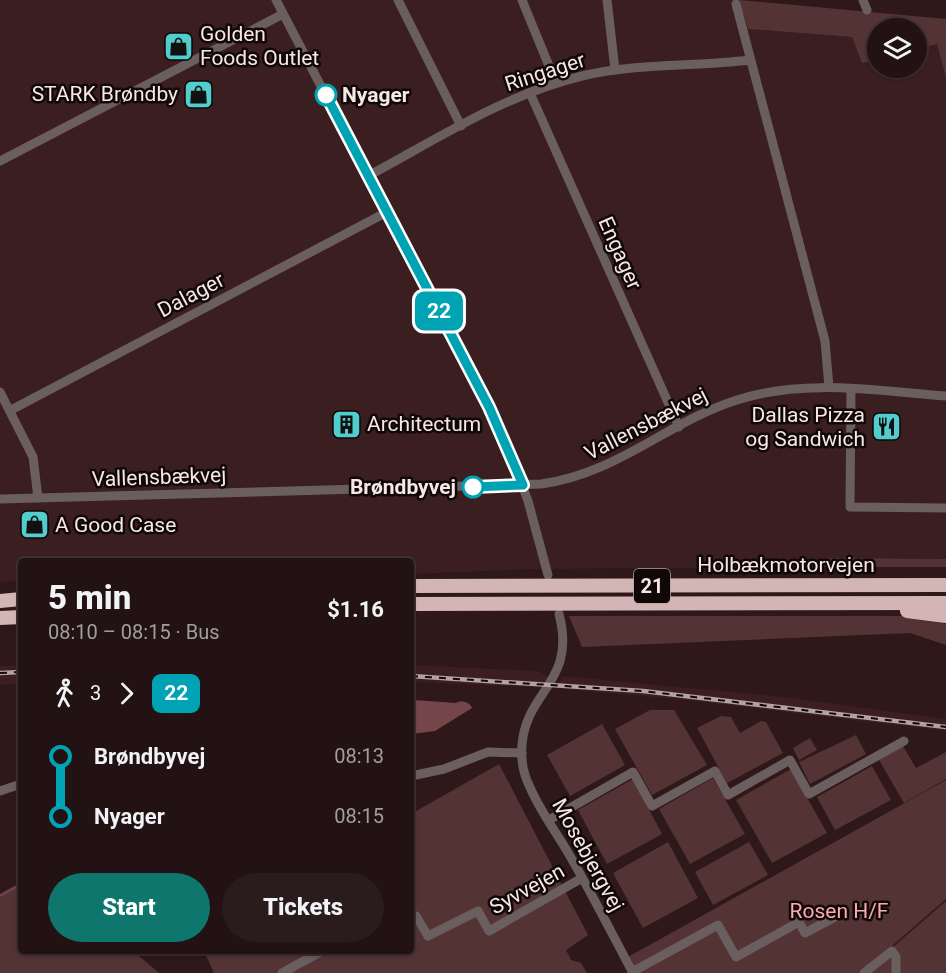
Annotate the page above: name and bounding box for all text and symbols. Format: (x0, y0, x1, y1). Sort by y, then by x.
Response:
map controls (867, 18, 927, 78)
button: layers (867, 18, 927, 78)
place label: Golden Foods Outlet (200, 22, 319, 70)
shop icon: Golden Foods Outlet (163, 30, 195, 62)
street label: Ringager (502, 48, 588, 96)
shop icon: STARK Brøndby (183, 78, 215, 110)
place label: STARK Brøndby (32, 82, 178, 106)
place label: Nyager (342, 83, 410, 107)
marker: Nyager (315, 84, 337, 106)
street label: Engager (593, 213, 647, 293)
street label: Dalager (154, 268, 228, 322)
line badge: 22 (412, 292, 466, 330)
text: 22 (427, 299, 451, 323)
street label: Vallensbækvej (581, 383, 711, 465)
place label: Dallas Pizza og Sandwich (745, 403, 865, 451)
building icon: Architectum (330, 408, 362, 440)
restaurant icon: Dallas Pizza og Sandwich (870, 411, 902, 443)
place label: Architectum (367, 412, 481, 436)
street label: Vallensbækvej (91, 463, 227, 491)
place label: Brøndbyvej (350, 475, 456, 499)
marker: Brøndbyvej (462, 476, 484, 498)
shop icon: A Good Case (18, 509, 50, 541)
place label: A Good Case (55, 513, 176, 537)
street label: Holbækmotorvejen (697, 553, 875, 577)
road number: 21 (634, 569, 670, 603)
text: 5 min (48, 578, 131, 617)
text: $1.16 (327, 597, 384, 622)
text: 08:10 – 08:15 · Bus (48, 620, 220, 644)
icon: walk (48, 677, 81, 710)
icon: forward (110, 677, 143, 710)
text: 3 (90, 681, 101, 705)
text: 22 (164, 681, 188, 705)
text: Brøndbyvej (94, 744, 205, 769)
text: 08:13 (334, 744, 384, 768)
street label: Mosebjergvej (547, 794, 629, 916)
text: Nyager (94, 804, 165, 829)
text: 08:15 (334, 804, 384, 828)
street label: Syvvejen (486, 859, 568, 919)
button: Start (48, 873, 210, 942)
button: Tickets (222, 873, 384, 942)
park label: Rosen H/F (790, 899, 888, 923)

